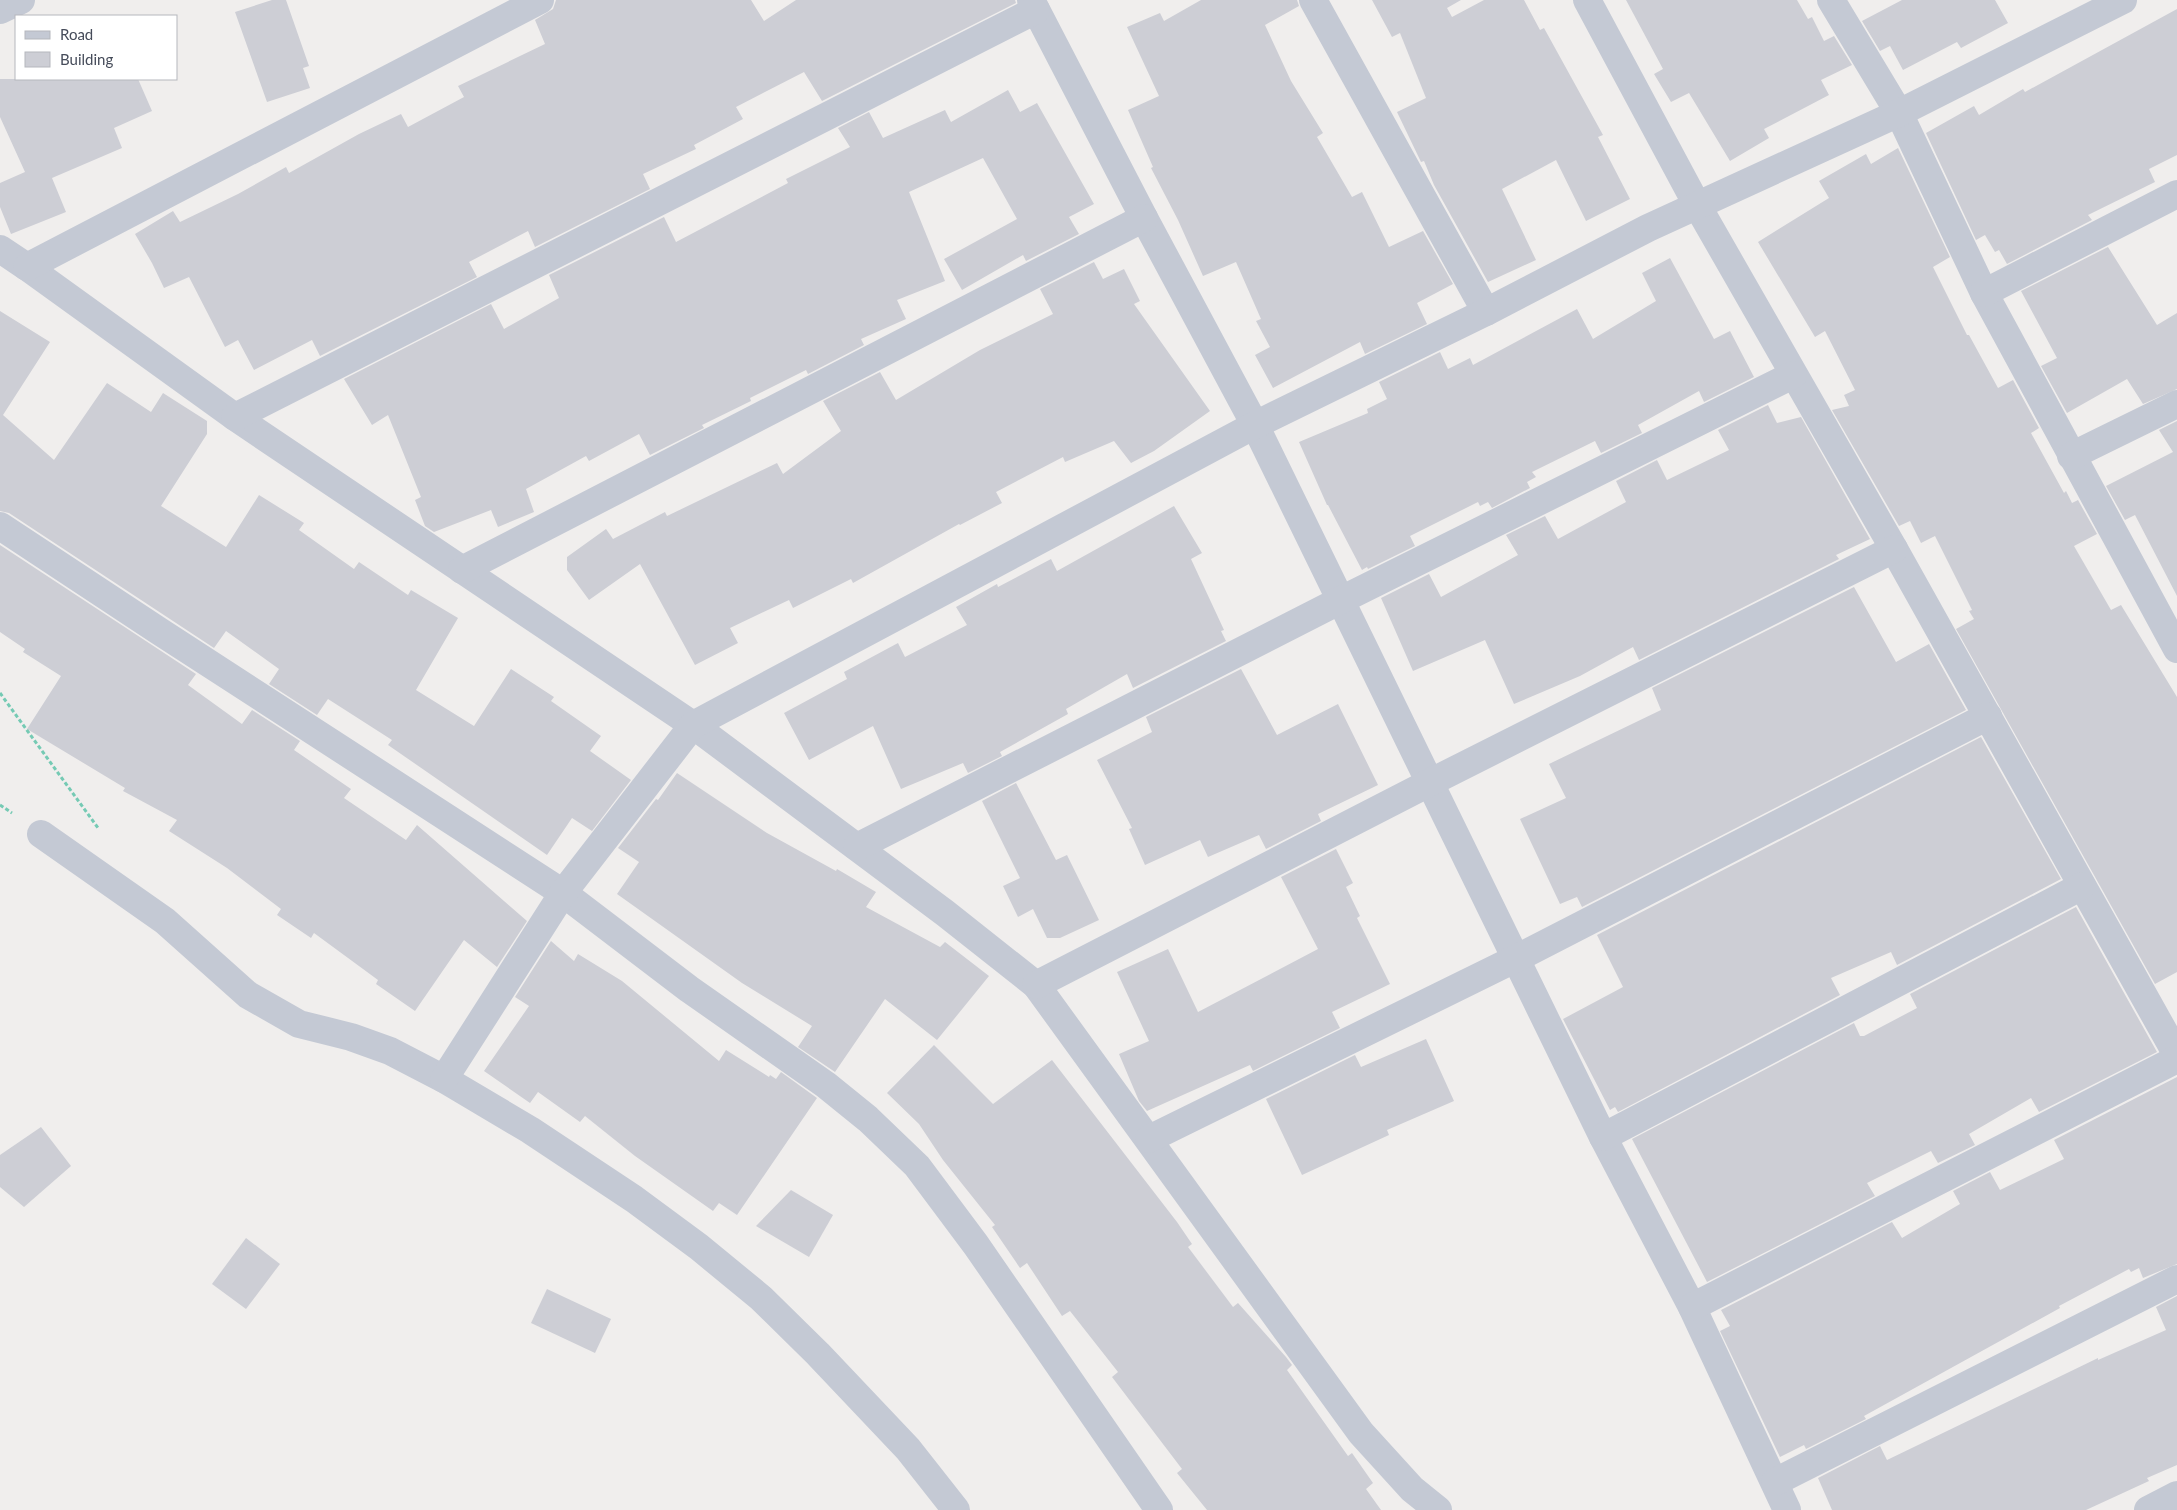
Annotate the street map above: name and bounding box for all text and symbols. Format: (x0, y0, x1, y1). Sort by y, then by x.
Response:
legend (15, 15, 178, 80)
text: Road (60, 25, 93, 43)
text: Building (60, 50, 113, 68)

